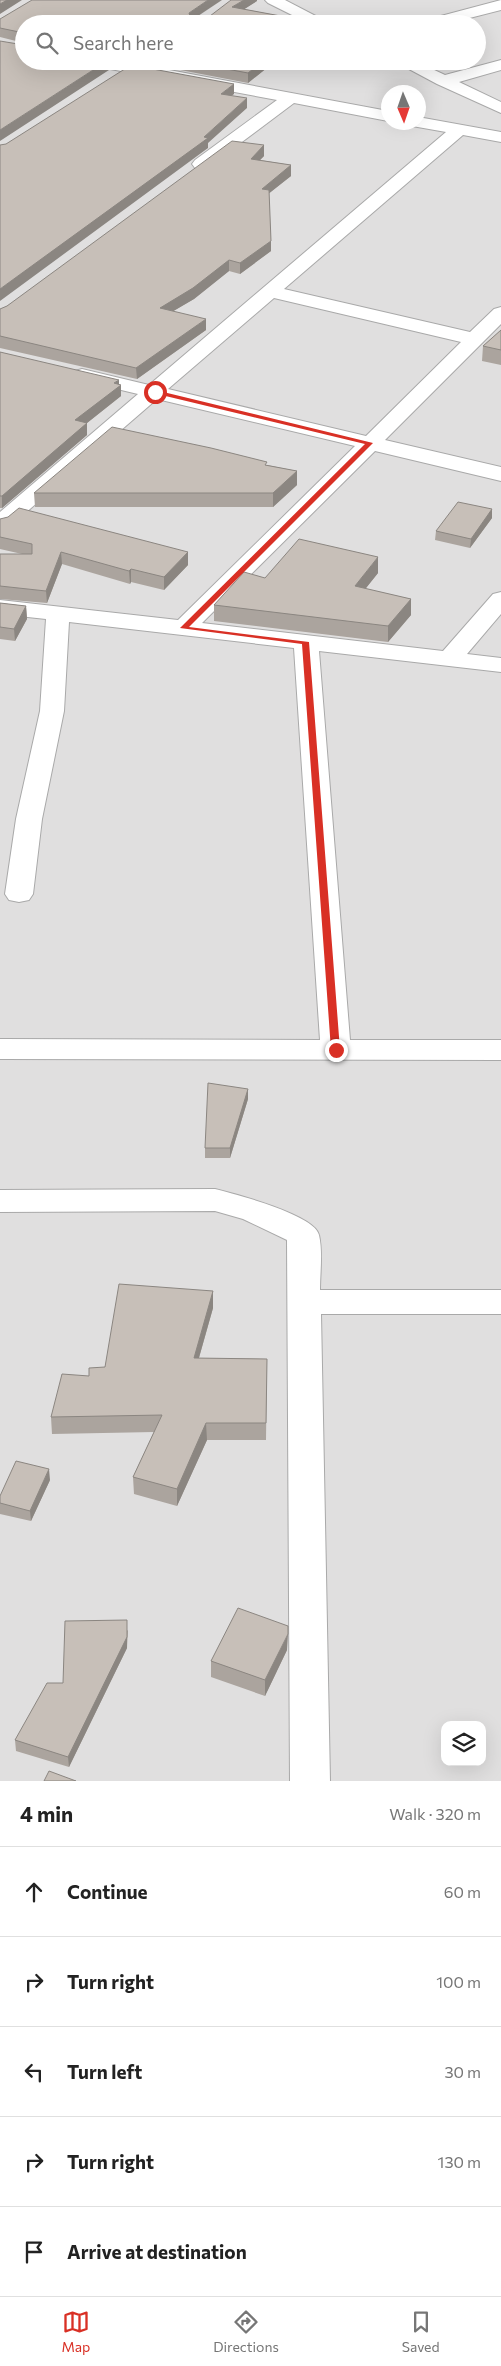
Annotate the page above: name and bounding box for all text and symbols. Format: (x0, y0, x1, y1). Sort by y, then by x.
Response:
search box (15, 15, 486, 70)
icon: search (33, 29, 61, 57)
text: Search here (73, 31, 173, 54)
north arrow (381, 85, 426, 130)
route start (144, 381, 167, 404)
route end (325, 1039, 348, 1062)
map controls (441, 1721, 486, 1766)
button: layers (441, 1721, 486, 1766)
text: 4 min (20, 1801, 73, 1826)
text: Walk · 320 m (389, 1804, 481, 1823)
icon: ahead (20, 1878, 48, 1906)
text: Continue (67, 1880, 147, 1903)
text: 60 m (444, 1882, 481, 1901)
icon: right (20, 1968, 48, 1996)
text: Turn right (67, 1970, 154, 1993)
text: 100 m (436, 1972, 481, 1991)
icon: left (20, 2058, 48, 2086)
text: Turn left (67, 2060, 142, 2083)
text: 30 m (444, 2062, 481, 2081)
icon: right (20, 2148, 48, 2176)
text: Turn right (67, 2150, 154, 2173)
text: 130 m (438, 2152, 481, 2171)
icon: arrive (20, 2238, 48, 2266)
text: Arrive at destination (67, 2240, 247, 2263)
tab: Map (61, 2308, 90, 2355)
tab: Directions (213, 2308, 279, 2355)
tab: Saved (402, 2308, 440, 2355)

